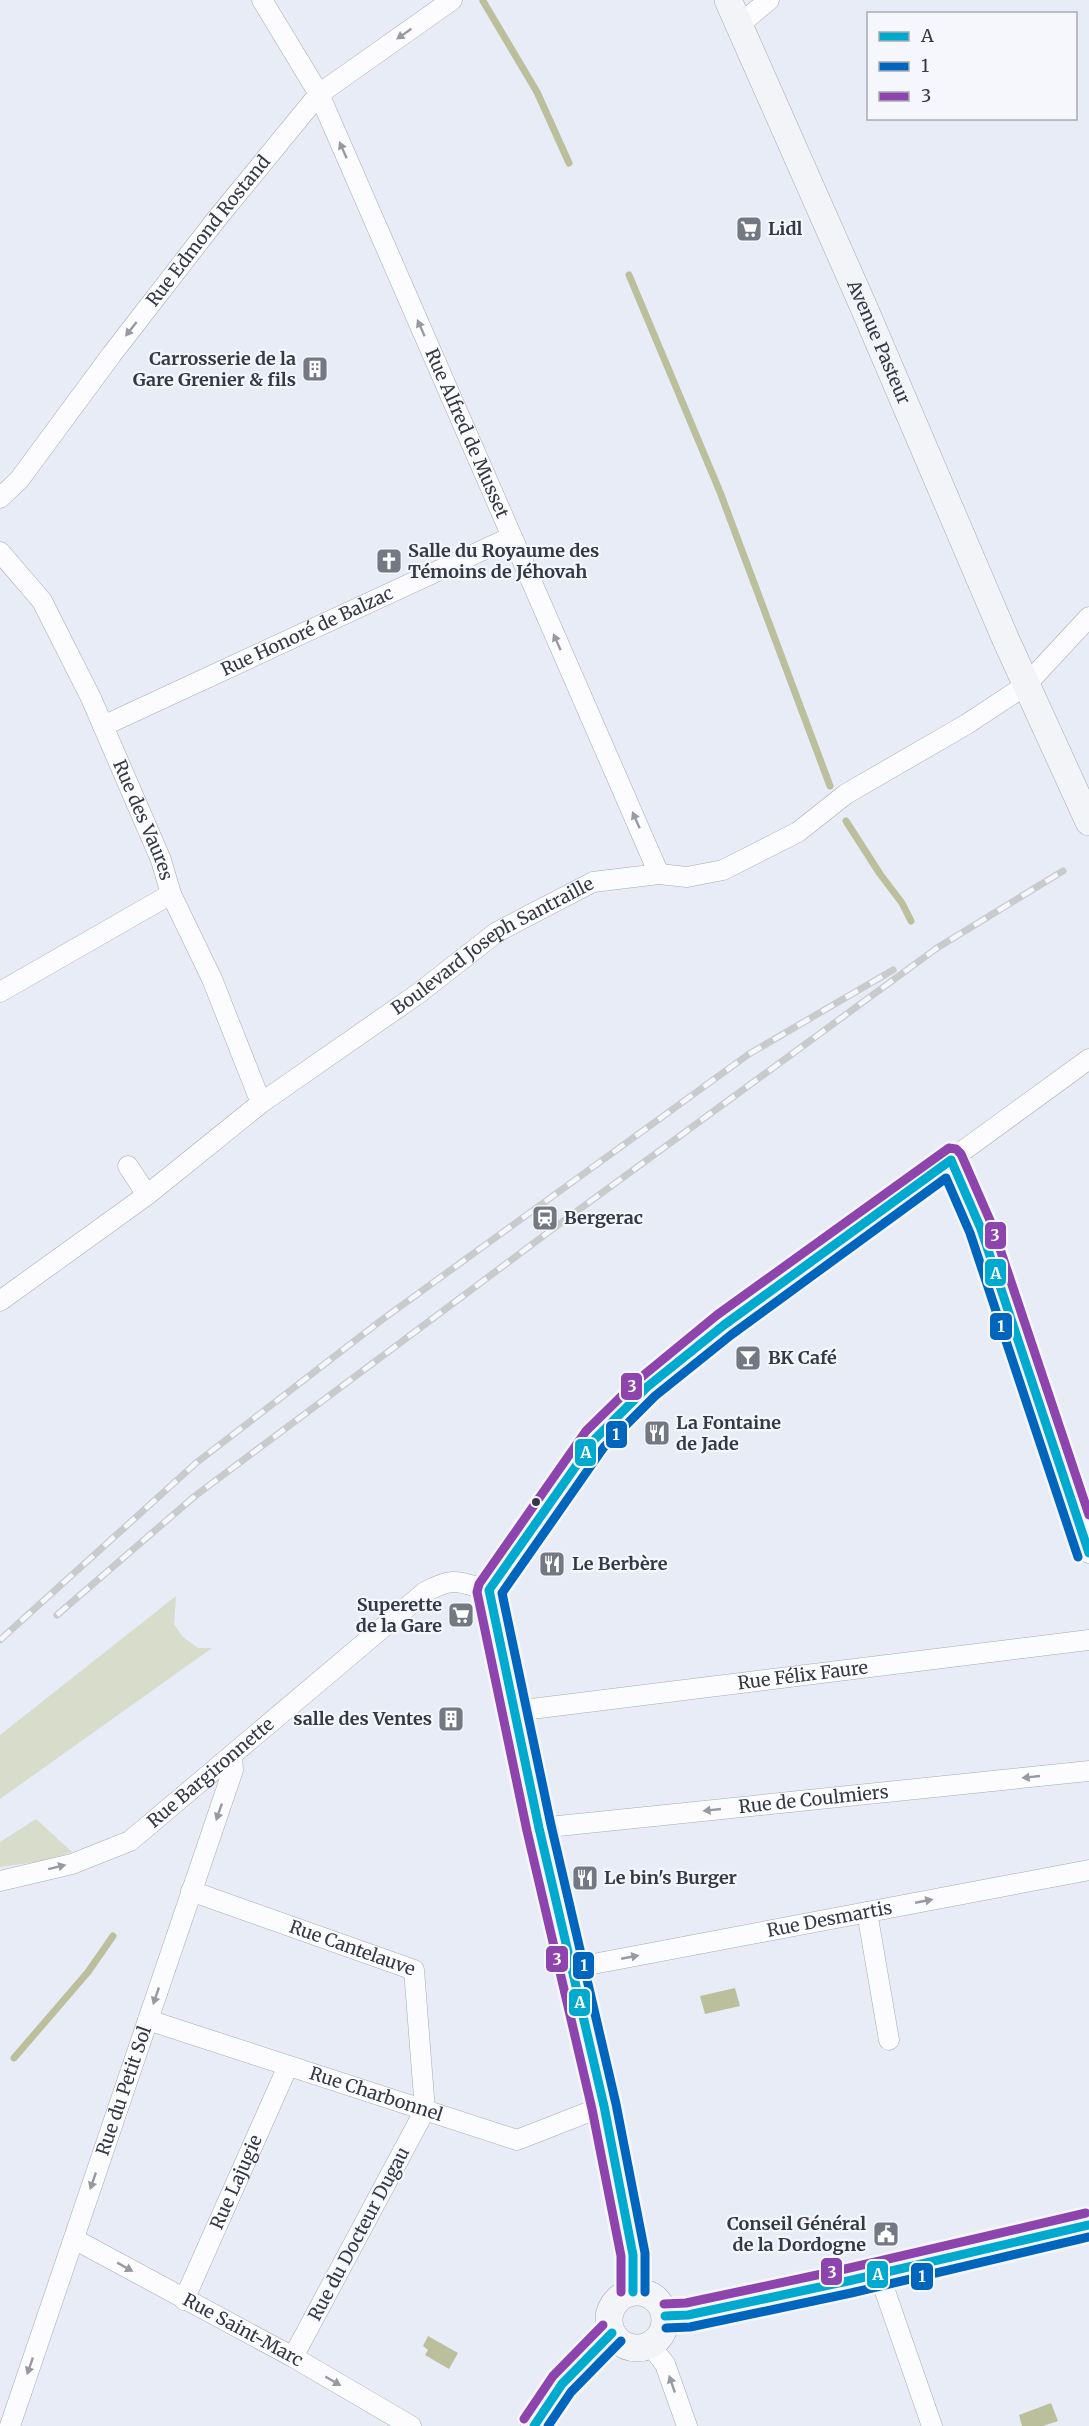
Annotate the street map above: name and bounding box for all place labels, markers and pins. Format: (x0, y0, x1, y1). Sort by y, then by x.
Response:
supermarket icon: Lidl (734, 214, 764, 244)
place label: Lidl (768, 217, 803, 240)
place label: Carrosserie de la Gare Grenier & fils (133, 347, 296, 391)
building icon: Carrosserie de la Gare Grenier & fils (300, 354, 330, 384)
place label: Salle du Royaume des Témoins de Jéhovah (408, 539, 599, 583)
church icon: Salle du Royaume des Témoins de Jéhovah (374, 546, 404, 576)
station icon: Bergerac (530, 1203, 560, 1233)
place label: Bergerac (564, 1206, 643, 1229)
bar icon: BK Café (733, 1343, 763, 1373)
place label: BK Café (768, 1346, 837, 1369)
place label: La Fontaine de Jade (676, 1411, 781, 1455)
restaurant icon: La Fontaine de Jade (642, 1418, 672, 1448)
unlabelled marker (530, 1496, 542, 1508)
restaurant icon: Le Berbère (537, 1549, 567, 1579)
place label: Le Berbère (572, 1552, 668, 1575)
place label: Superette de la Gare (356, 1593, 442, 1637)
supermarket icon: Superette de la Gare (446, 1600, 476, 1630)
building icon: salle des Ventes (436, 1704, 466, 1734)
place label: salle des Ventes (293, 1707, 432, 1730)
restaurant icon: Le bin's Burger (570, 1863, 600, 1893)
place label: Le bin's Burger (604, 1866, 737, 1889)
place label: Conseil Général de la Dordogne (727, 2212, 866, 2256)
public building icon: Conseil Général de la Dordogne (871, 2219, 901, 2249)

